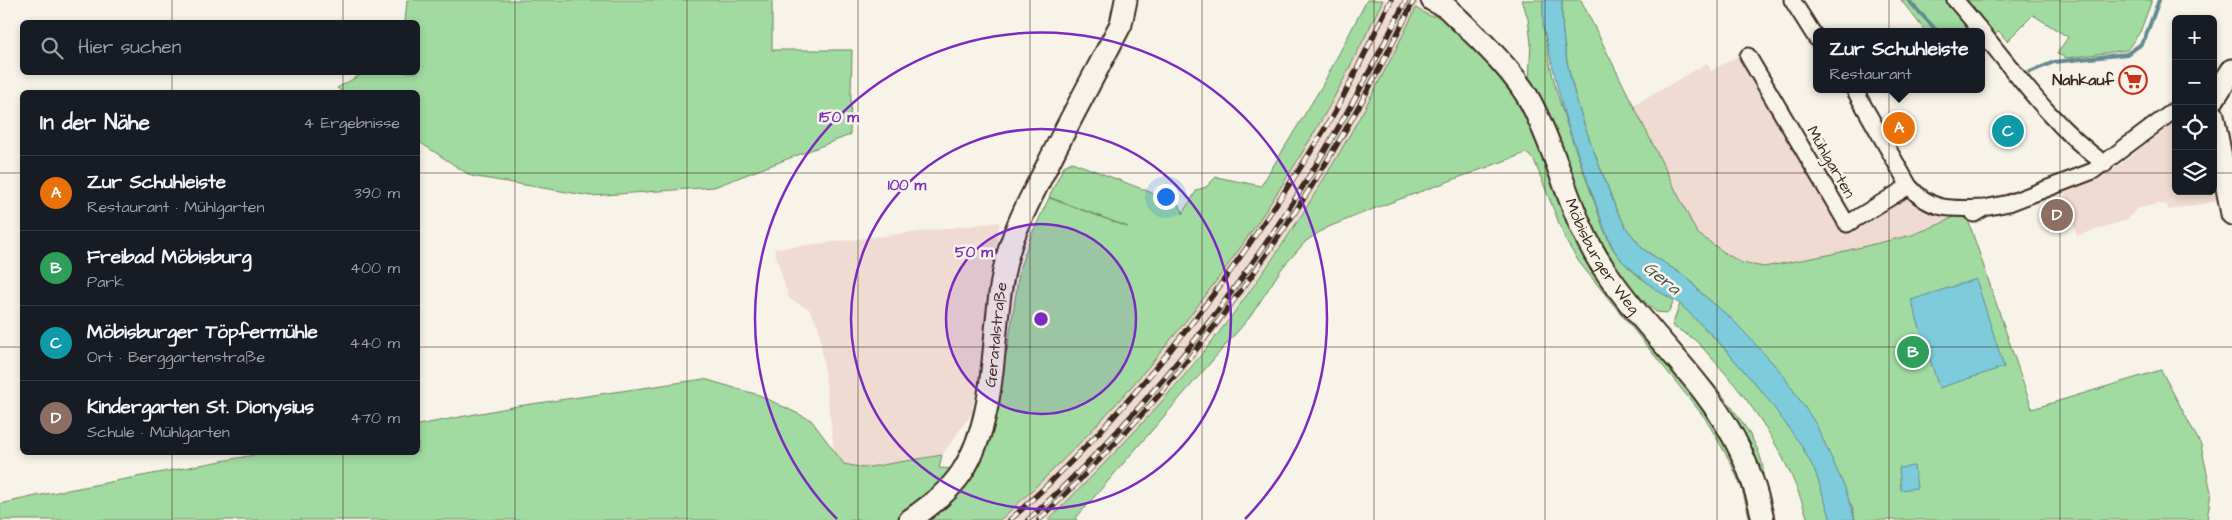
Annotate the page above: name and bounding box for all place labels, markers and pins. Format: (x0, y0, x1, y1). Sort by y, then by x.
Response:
supermarket icon: Nahkauf (2118, 65, 2148, 95)
place label: Nahkauf (2052, 69, 2115, 91)
pin: A (1883, 109, 1915, 147)
pin: C (1992, 112, 2024, 150)
pin: D (2041, 196, 2073, 234)
centre of rings (1032, 310, 1050, 328)
pin: B (1897, 333, 1929, 371)

